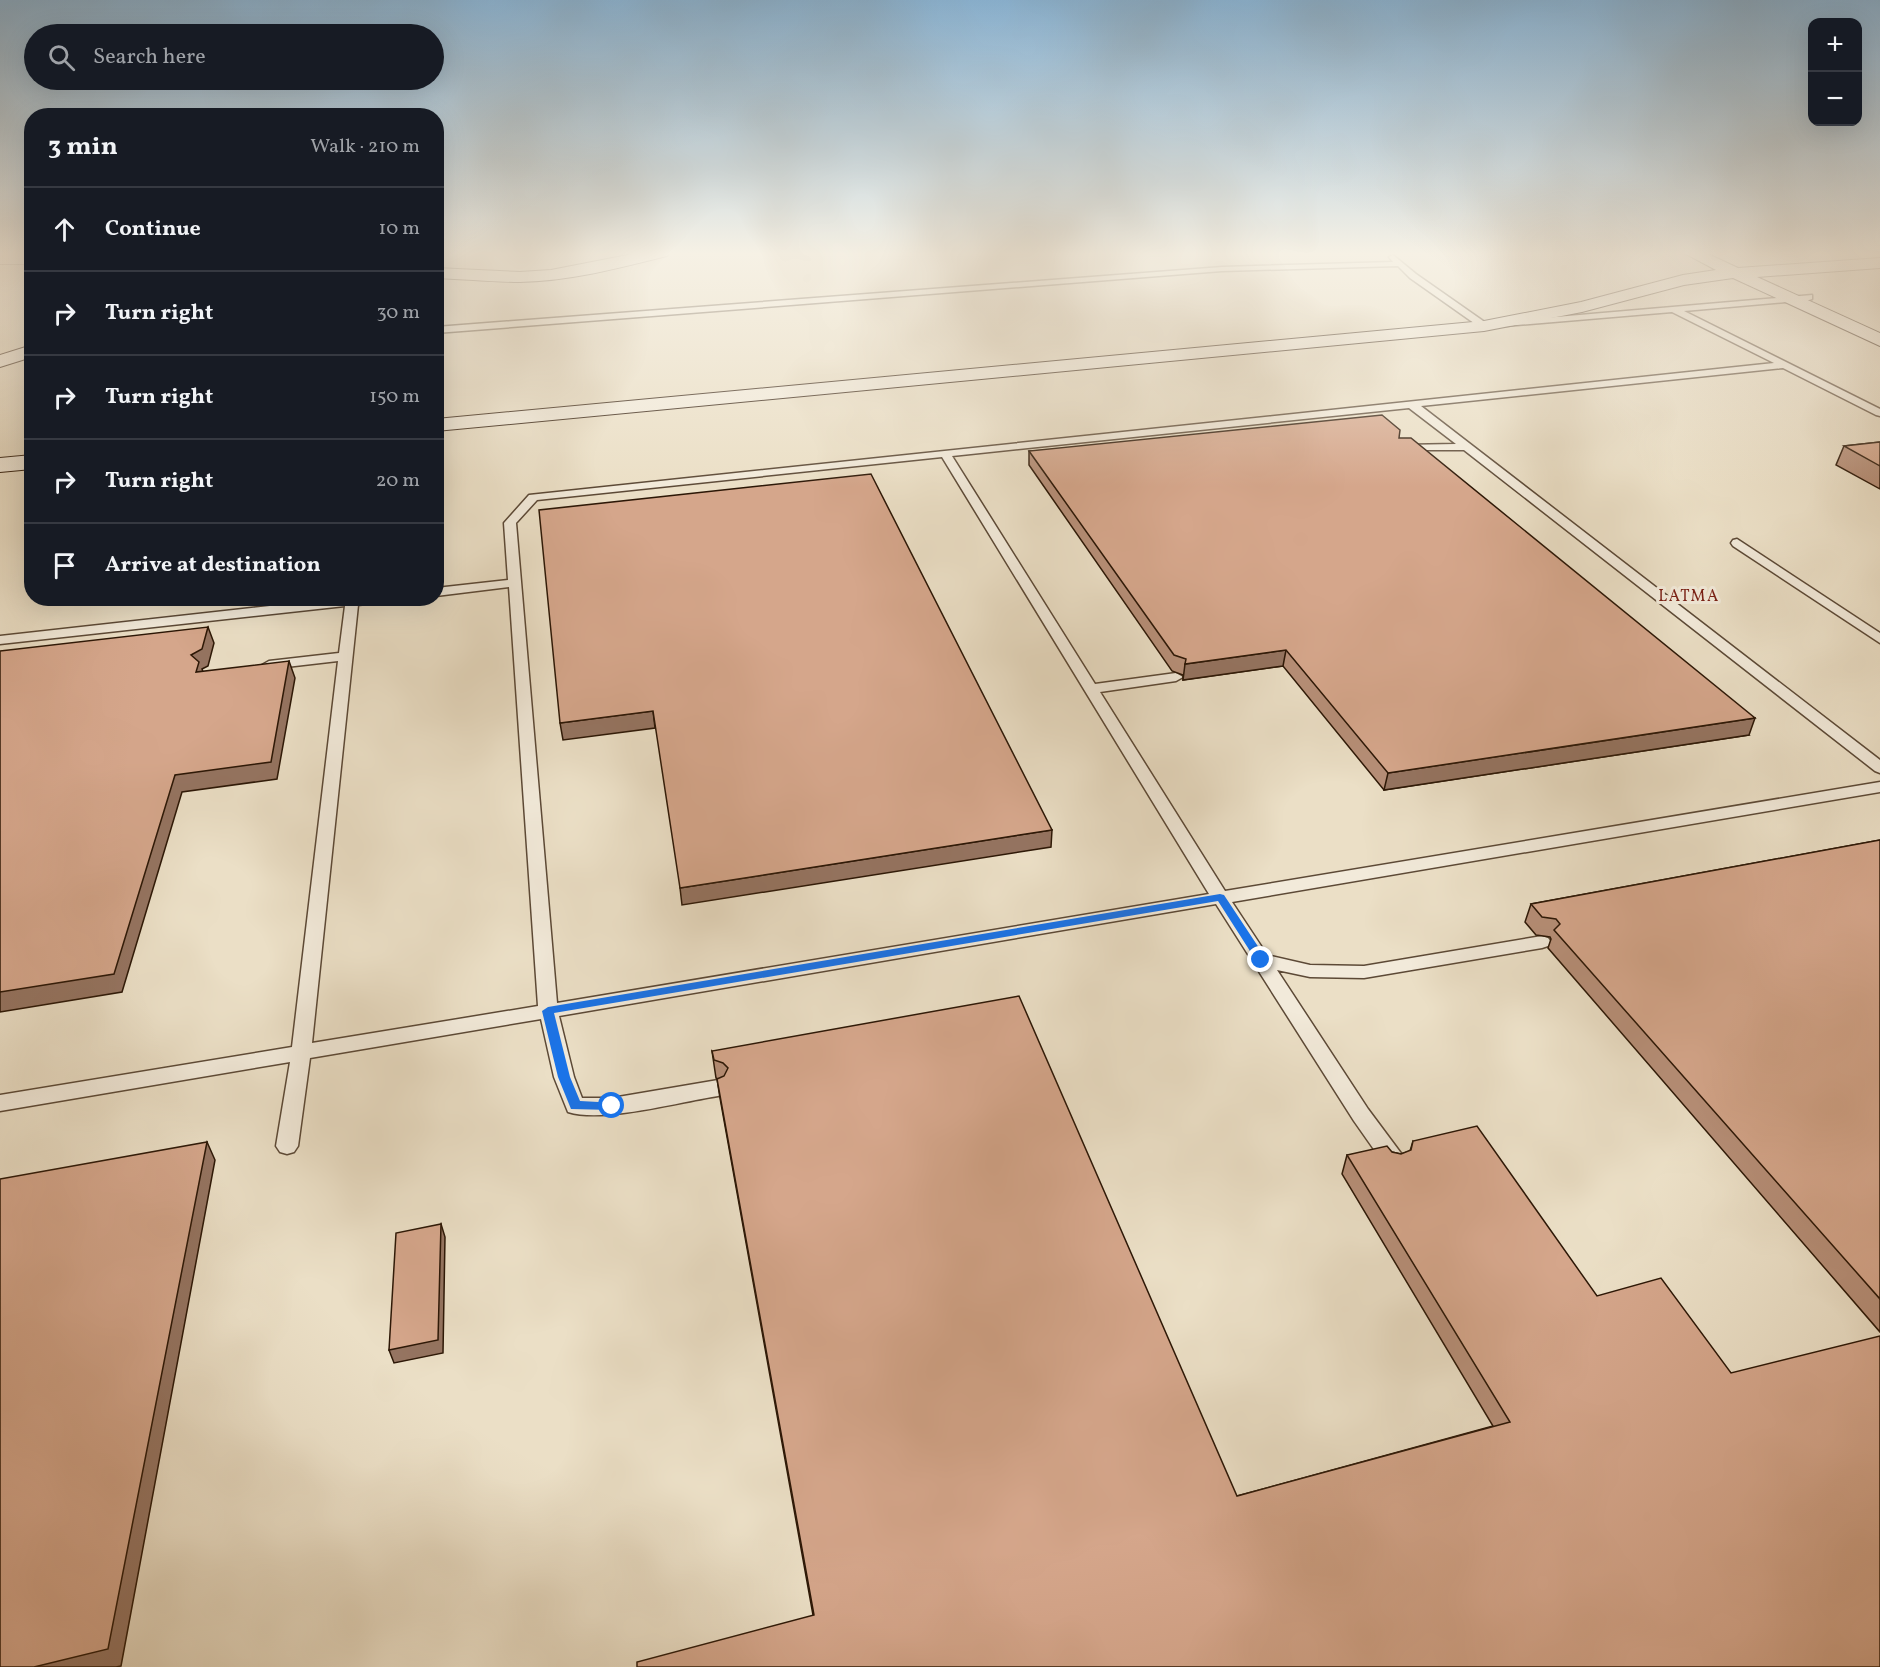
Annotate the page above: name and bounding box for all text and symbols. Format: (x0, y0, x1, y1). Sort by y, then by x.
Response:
map controls (1808, 18, 1862, 126)
button: + (1808, 18, 1862, 72)
search box (24, 24, 444, 90)
icon: search (45, 41, 78, 74)
text: Search here (93, 42, 206, 73)
button: − (1808, 72, 1862, 126)
text: 3 min (48, 129, 118, 165)
text: Walk · 210 m (310, 133, 420, 161)
icon: ahead (48, 213, 81, 246)
text: Continue (105, 214, 201, 245)
text: 10 m (379, 215, 420, 243)
icon: right (48, 297, 81, 330)
text: Turn right (105, 298, 213, 329)
text: 30 m (376, 299, 420, 327)
icon: right (48, 381, 81, 414)
text: Turn right (105, 382, 213, 413)
text: 150 m (369, 383, 420, 411)
icon: right (48, 465, 81, 498)
text: Turn right (105, 466, 213, 497)
text: 20 m (376, 467, 420, 495)
icon: arrive (48, 549, 81, 582)
text: Arrive at destination (105, 550, 321, 581)
district label: LATMA (1658, 586, 1720, 608)
route end (1247, 946, 1273, 972)
route start (598, 1092, 624, 1118)

